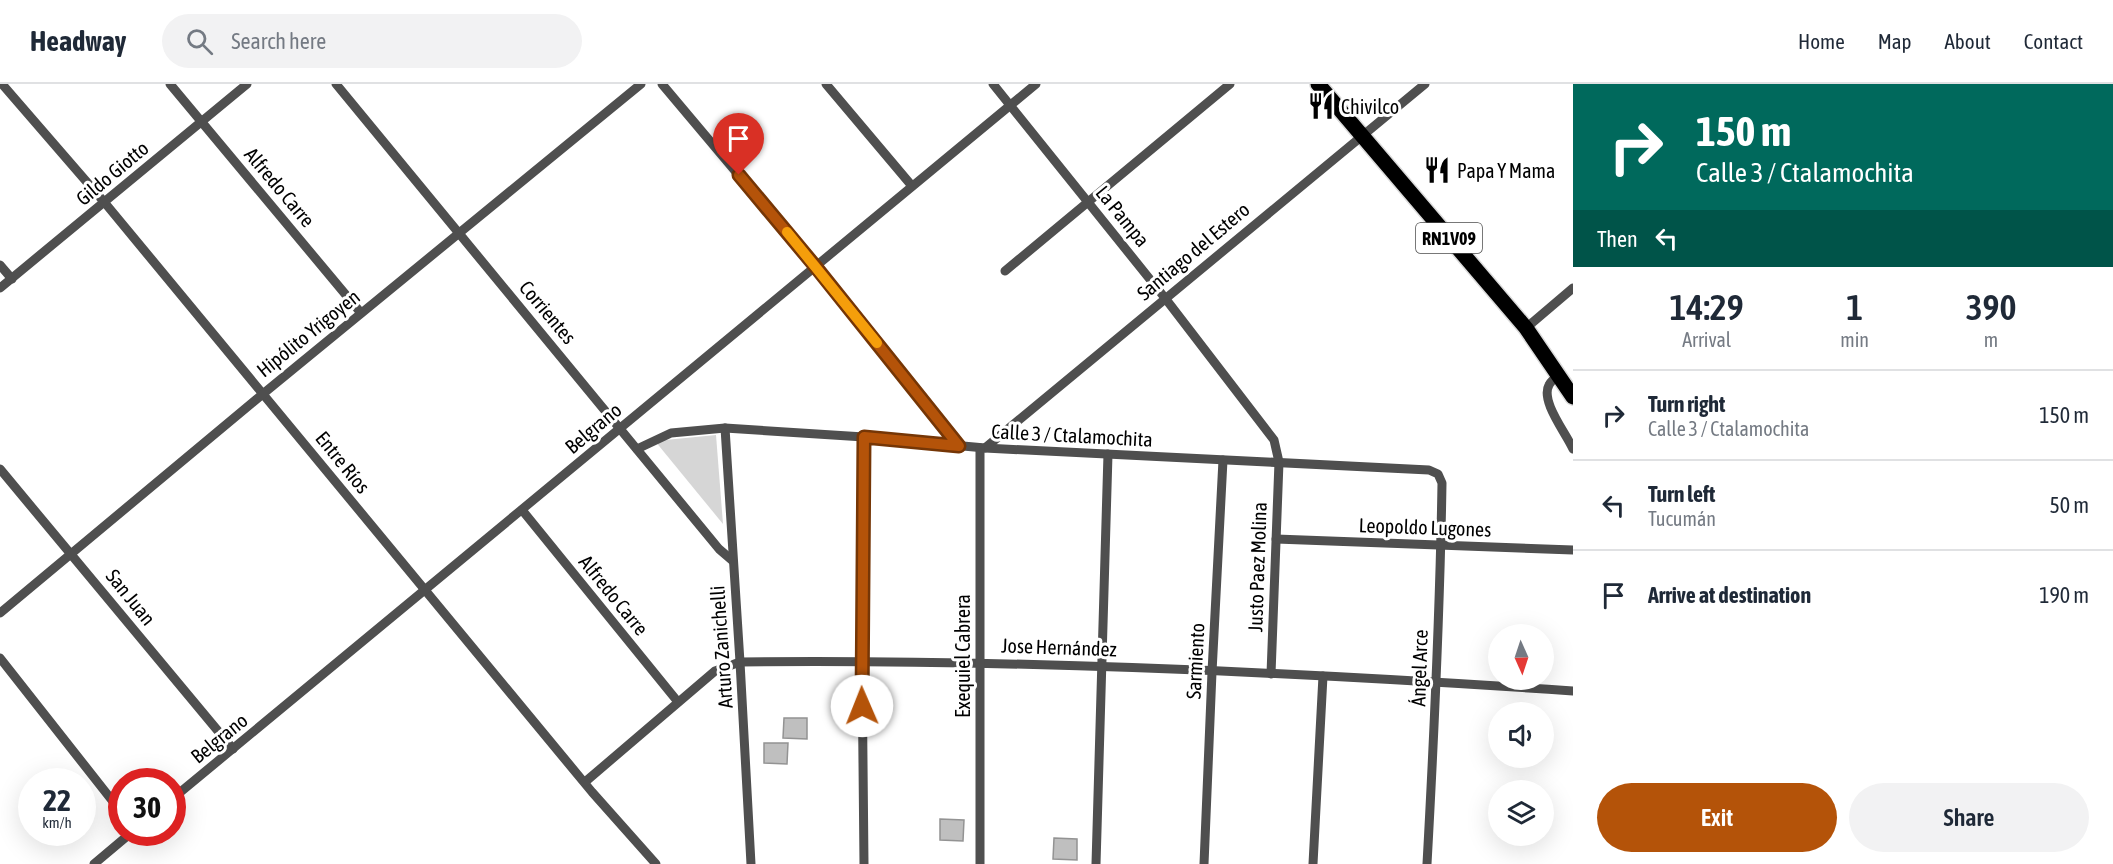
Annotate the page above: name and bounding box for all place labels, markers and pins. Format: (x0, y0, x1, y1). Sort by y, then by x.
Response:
restaurant icon: Chivilco (1306, 91, 1336, 121)
place label: Chivilco (1341, 95, 1399, 118)
pin (713, 113, 764, 175)
restaurant icon: Papa Y Mama (1422, 155, 1452, 185)
place label: Papa Y Mama (1457, 159, 1555, 182)

